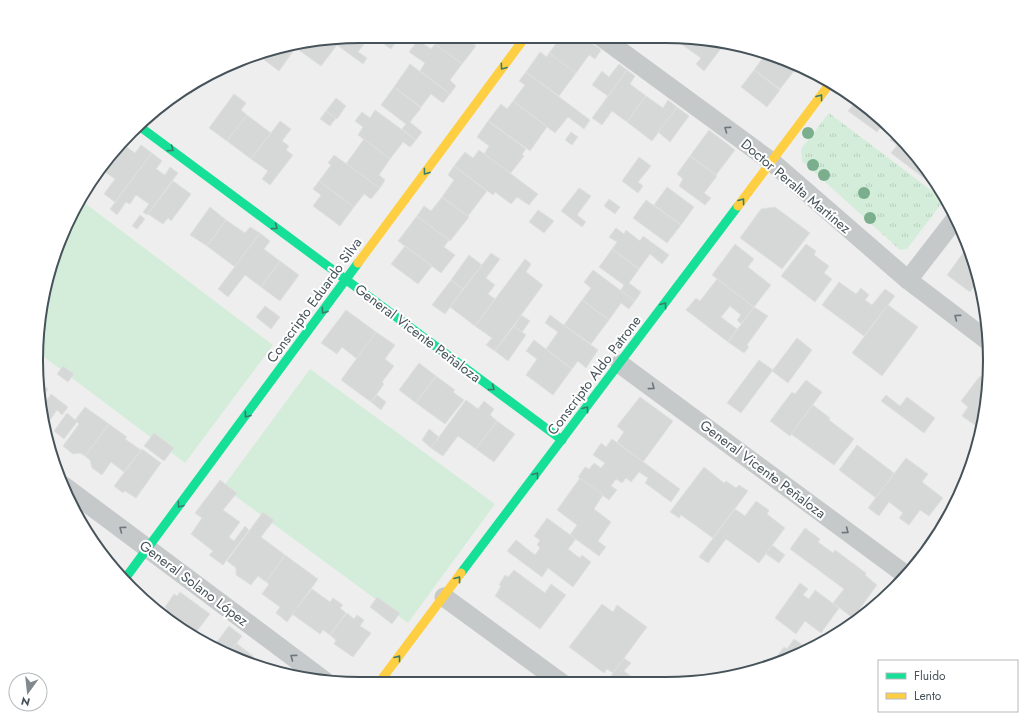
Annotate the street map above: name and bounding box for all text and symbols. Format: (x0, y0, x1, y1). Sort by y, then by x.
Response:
one-way arrow (501, 63, 508, 70)
one-way arrow (815, 94, 823, 101)
one-way arrow (724, 127, 731, 134)
street label: Doctor Peralta Martínez (737, 134, 856, 238)
one-way arrow (166, 145, 173, 152)
one-way arrow (424, 168, 431, 175)
one-way arrow (737, 199, 744, 206)
one-way arrow (271, 222, 278, 229)
street label: Conscripto Eduardo Silva (262, 233, 366, 367)
street label: General Vicente Peñaloza (351, 279, 485, 387)
one-way arrow (659, 303, 666, 310)
one-way arrow (322, 306, 329, 313)
street label: Conscripto Aldo Patrone (542, 311, 646, 439)
one-way arrow (954, 315, 961, 322)
one-way arrow (647, 382, 654, 389)
one-way arrow (488, 383, 495, 391)
one-way arrow (581, 406, 588, 413)
one-way arrow (244, 411, 251, 418)
street label: General Vicente Peñaloza (696, 415, 830, 523)
one-way arrow (531, 472, 538, 479)
one-way arrow (178, 501, 185, 508)
one-way arrow (842, 526, 849, 533)
one-way arrow (119, 527, 126, 534)
street label: General Solano López (136, 535, 253, 631)
one-way arrow (453, 576, 460, 583)
one-way arrow (291, 655, 298, 662)
one-way arrow (393, 656, 400, 663)
legend (878, 660, 1018, 712)
text: Fluido (914, 667, 946, 685)
north arrow (8, 672, 48, 712)
text: Lento (914, 687, 942, 705)
text: N (19, 693, 32, 711)

